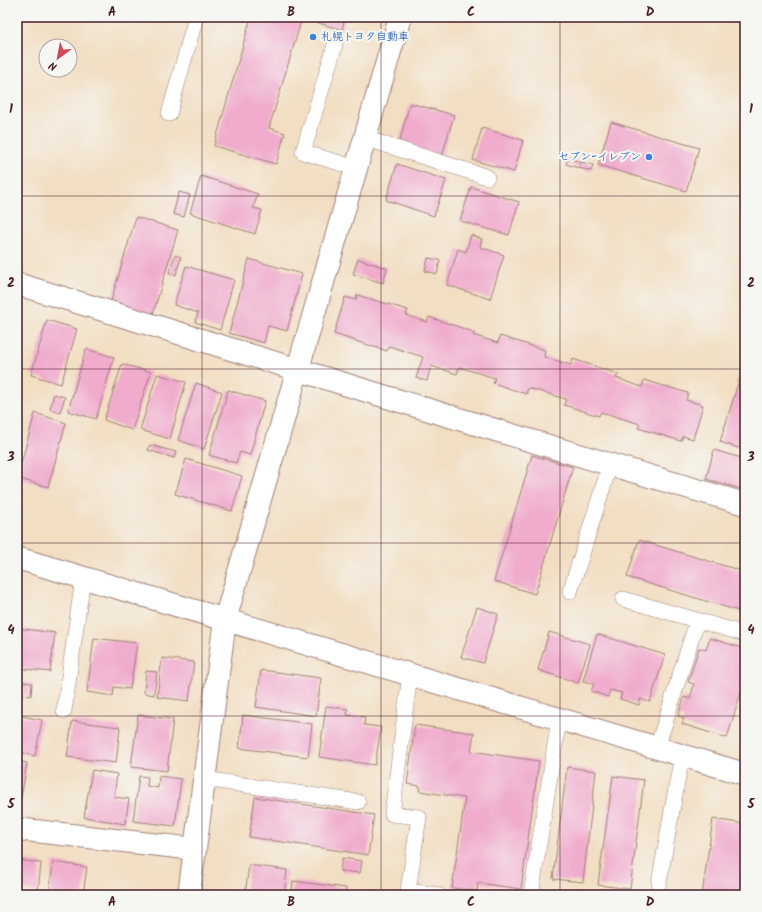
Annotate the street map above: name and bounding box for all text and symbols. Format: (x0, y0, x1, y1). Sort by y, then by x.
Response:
text: A (108, 2, 116, 23)
text: B (287, 2, 295, 23)
text: C (467, 2, 475, 23)
text: D (646, 2, 655, 23)
place label: 札幌トヨタ自動車 (321, 28, 409, 46)
marker: 札幌トヨタ自動車 (308, 32, 318, 42)
north arrow (38, 38, 78, 78)
text: N (45, 56, 61, 75)
text: 1 (9, 99, 13, 120)
text: 1 (749, 99, 753, 120)
place label: セブン-イレブン (558, 148, 641, 166)
marker: セブン-イレブン (644, 152, 654, 162)
text: 2 (7, 273, 15, 294)
text: 2 (747, 273, 755, 294)
text: 3 (6, 447, 15, 468)
text: 3 (746, 447, 755, 468)
text: 4 (7, 620, 15, 641)
text: 4 (747, 620, 755, 641)
text: 5 (7, 794, 16, 815)
text: 5 (747, 794, 756, 815)
text: A (108, 892, 116, 912)
text: B (287, 892, 295, 912)
text: C (467, 892, 475, 912)
text: D (646, 892, 655, 912)

